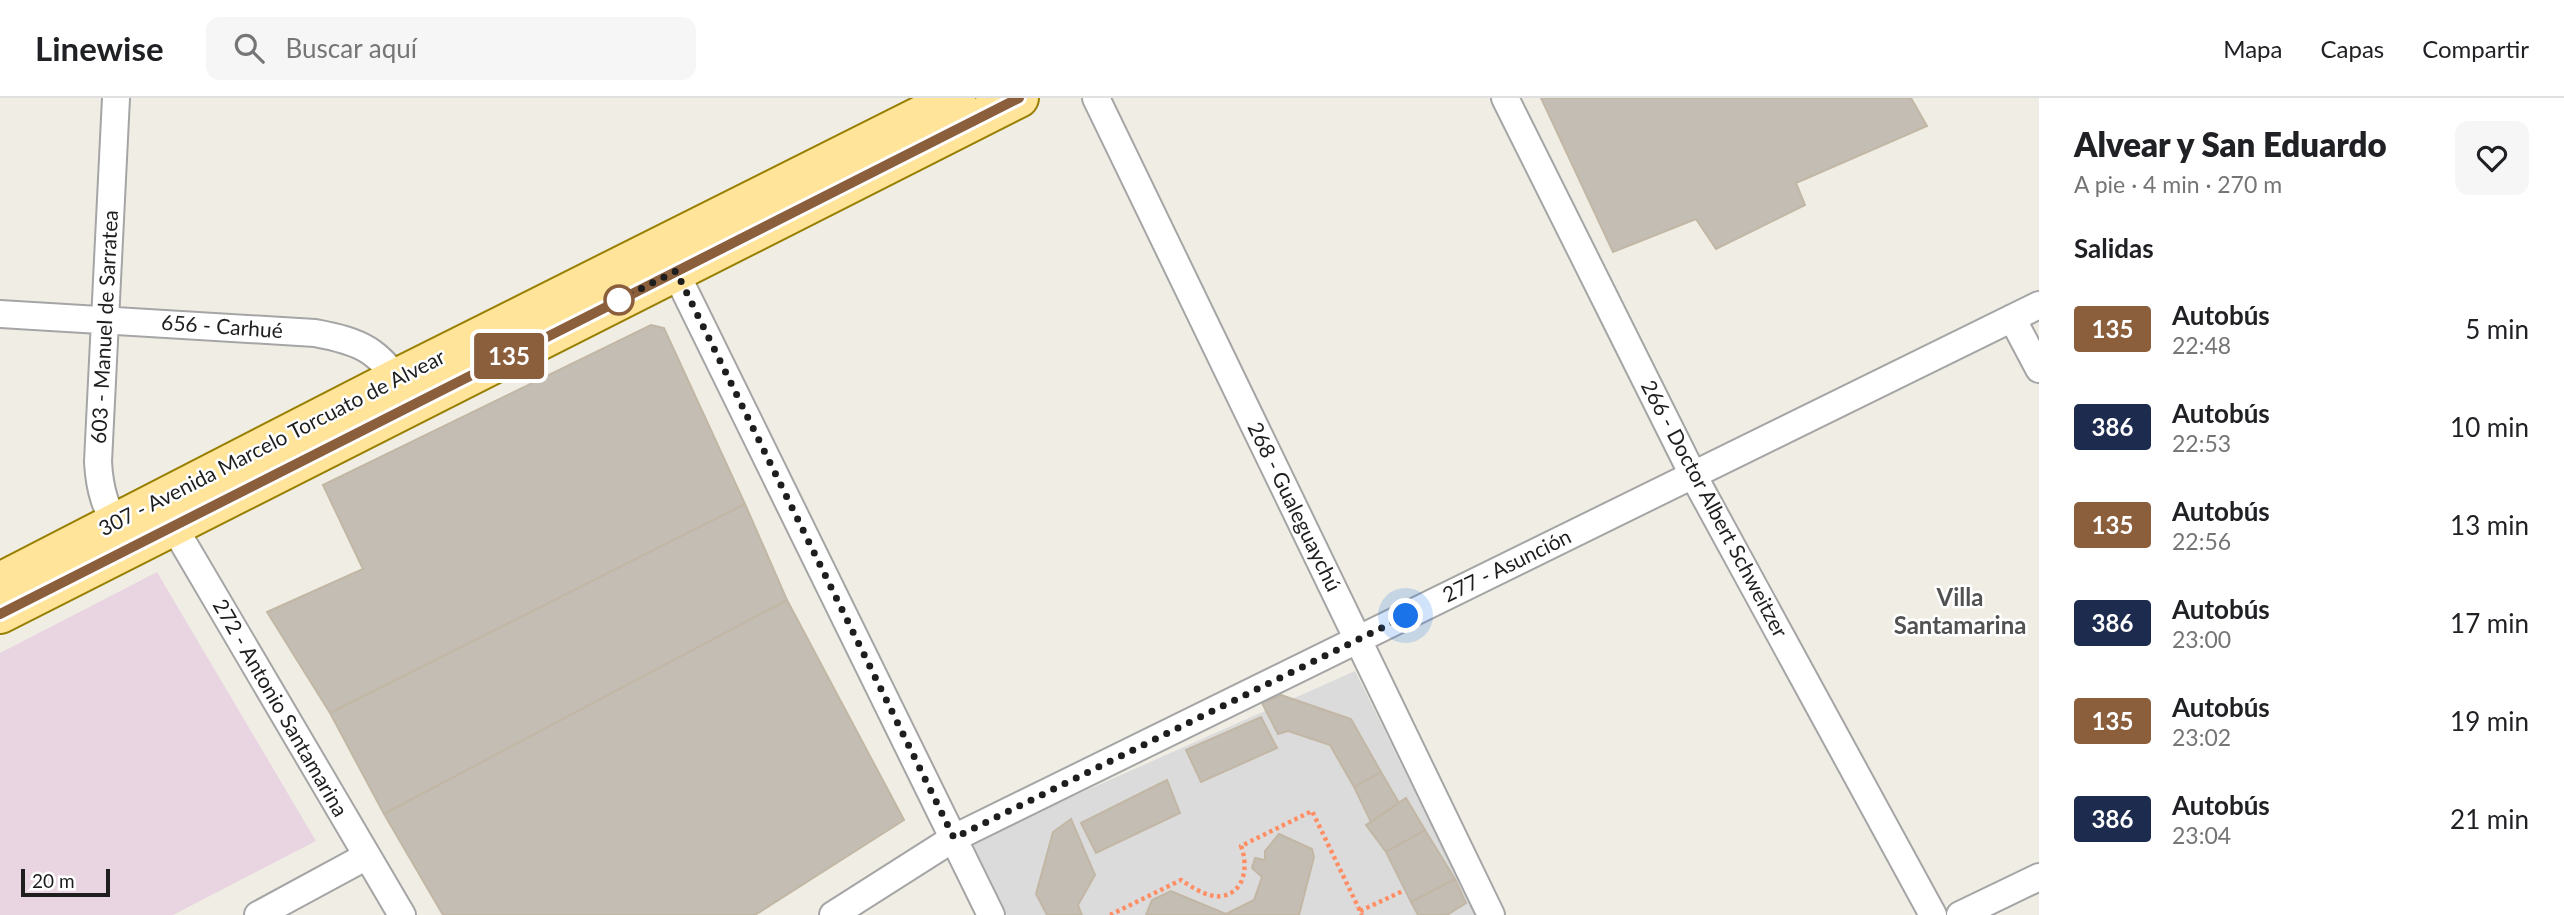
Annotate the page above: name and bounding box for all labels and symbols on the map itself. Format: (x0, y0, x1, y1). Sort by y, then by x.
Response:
street label: 603 - Manuel de Sarratea (85, 209, 122, 444)
unlabelled marker (604, 285, 634, 315)
street label: 656 - Carhué (161, 309, 284, 342)
line badge: 135 (469, 333, 549, 379)
street label: 307 - Avenida Marcelo Torcuato de Alvear (94, 343, 449, 540)
street label: 266 - Doctor Albert Schweitzer (1637, 375, 1794, 641)
street label: 268 - Gualeguaychú (1244, 418, 1347, 595)
street label: 277 - Asunción (1438, 523, 1575, 607)
district label: Villa Santamarina (1894, 582, 2026, 639)
street label: 272 - Antonio Santamarina (209, 594, 354, 821)
your location (1388, 598, 1423, 633)
scale bar (21, 866, 110, 898)

